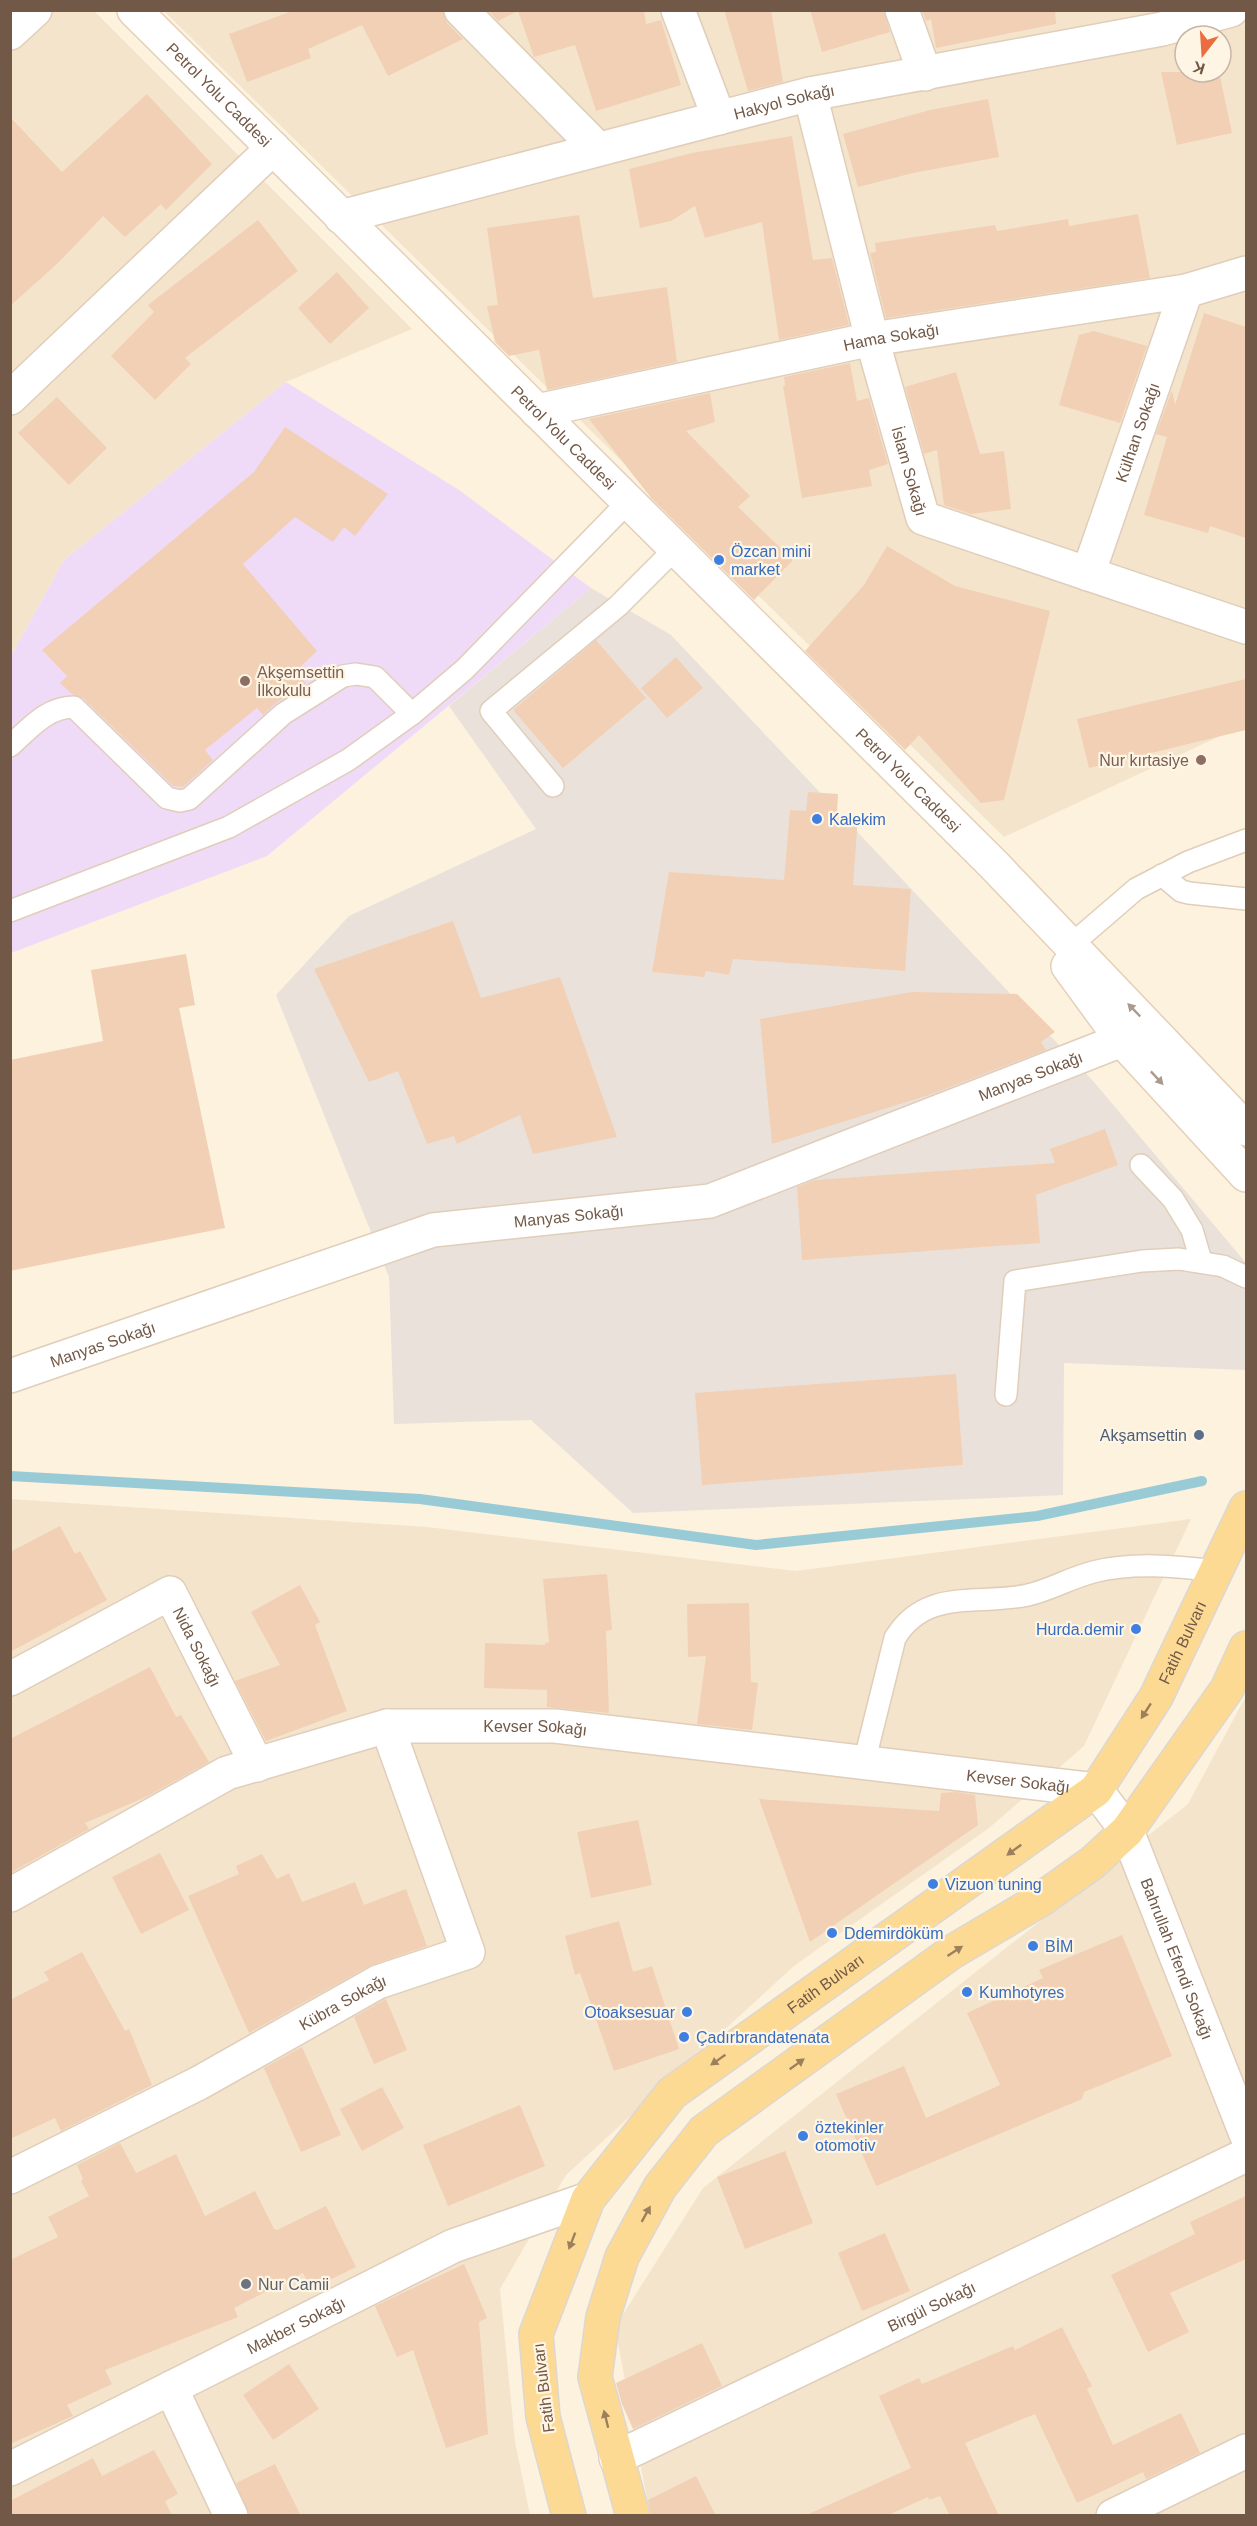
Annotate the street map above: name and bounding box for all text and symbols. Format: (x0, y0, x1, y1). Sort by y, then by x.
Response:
north arrow (1173, 24, 1233, 84)
street label: Petrol Yolu Caddesi (163, 40, 274, 150)
text: K (1190, 58, 1207, 78)
street label: Hakyol Sokağı (732, 82, 836, 123)
street label: Hama Sokağı (842, 321, 940, 354)
street label: Külhan Sokağı (1112, 380, 1163, 484)
street label: Petrol Yolu Caddesi (508, 382, 619, 493)
street label: İslam Sokağı (888, 424, 930, 518)
place label: Özcan mini market (731, 543, 811, 578)
marker: Özcan mini market (712, 553, 726, 567)
place label: Akşemsettin İlkokulu (257, 664, 344, 699)
marker: Akşemsettin İlkokulu (238, 674, 252, 688)
street label: Petrol Yolu Caddesi (853, 725, 964, 836)
place label: Nur kırtasiye (1099, 752, 1189, 769)
marker: Nur kırtasiye (1194, 753, 1208, 767)
place label: Kalekim (829, 811, 886, 828)
marker: Kalekim (810, 812, 824, 826)
one-way arrow (1127, 1004, 1141, 1018)
street label: Manyas Sokağı (976, 1048, 1085, 1104)
one-way arrow (1150, 1070, 1163, 1085)
street label: Manyas Sokağı (513, 1202, 625, 1230)
street label: Manyas Sokağı (48, 1318, 158, 1371)
place label: Akşamsettin (1100, 1427, 1187, 1444)
marker: Akşamsettin (1192, 1428, 1206, 1442)
street label: Fatih Bulvarı (1156, 1598, 1210, 1687)
street label: Nida Sokağı (170, 1604, 224, 1690)
place label: Hurda.demir (1036, 1621, 1125, 1638)
marker: Hurda.demir (1129, 1622, 1143, 1636)
one-way arrow (1141, 1703, 1152, 1720)
street label: Kevser Sokağı (483, 1718, 588, 1739)
street label: Kevser Sokağı (965, 1767, 1071, 1796)
one-way arrow (1006, 1844, 1022, 1856)
place label: Vizuon tuning (945, 1876, 1042, 1893)
street label: Bahrullah Efendi Sokağı (1137, 1876, 1216, 2042)
marker: Vizuon tuning (926, 1877, 940, 1891)
place label: Ddemirdöküm (844, 1925, 944, 1942)
marker: Ddemirdöküm (825, 1926, 839, 1940)
place label: BİM (1045, 1937, 1073, 1955)
marker: BİM (1026, 1939, 1040, 1953)
one-way arrow (947, 1945, 964, 1956)
street label: Fatih Bulvarı (784, 1951, 867, 2017)
street label: Kübra Sokağı (296, 1972, 388, 2034)
place label: Kumhotyres (979, 1984, 1064, 2001)
marker: Kumhotyres (960, 1985, 974, 1999)
place label: Otoaksesuar (584, 2004, 676, 2021)
marker: Otoaksesuar (680, 2005, 694, 2019)
place label: Çadırbrandatenata (696, 2029, 830, 2046)
marker: Çadırbrandatenata (677, 2030, 691, 2044)
one-way arrow (711, 2054, 727, 2066)
one-way arrow (788, 2058, 804, 2070)
place label: öztekinler otomotiv (815, 2119, 884, 2154)
marker: öztekinler otomotiv (796, 2129, 810, 2143)
one-way arrow (640, 2206, 651, 2222)
one-way arrow (566, 2232, 576, 2250)
place label: Nur Camii (258, 2276, 329, 2293)
marker: Nur Camii (239, 2277, 253, 2291)
street label: Birgül Sokağı (885, 2278, 978, 2335)
street label: Makber Sokağı (244, 2294, 348, 2357)
street label: Fatih Bulvarı (530, 2342, 557, 2434)
one-way arrow (600, 2410, 610, 2428)

